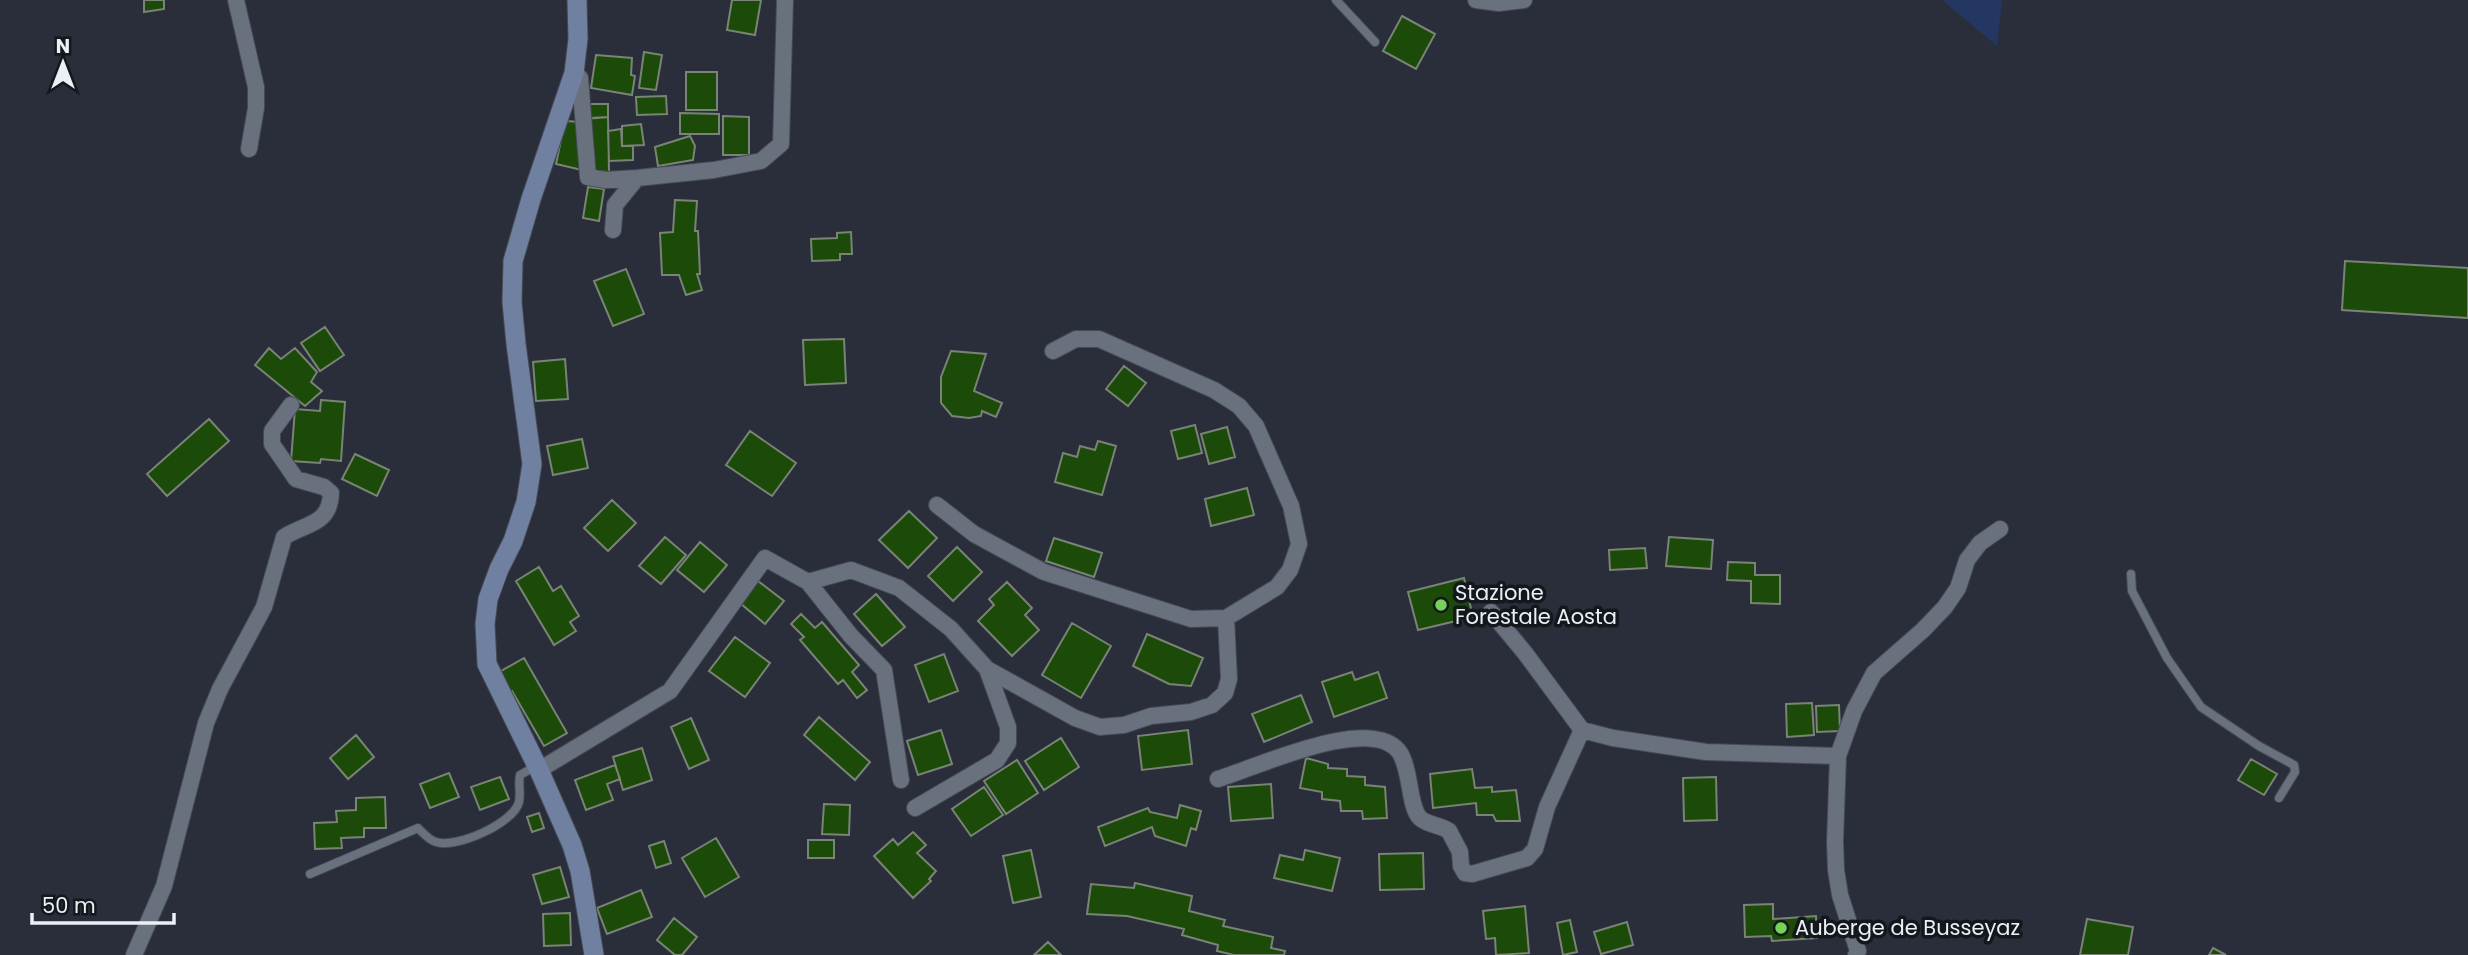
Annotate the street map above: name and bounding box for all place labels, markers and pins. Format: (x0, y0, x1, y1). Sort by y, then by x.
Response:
place label: Stazione Forestale Aosta (1455, 578, 1617, 631)
marker: Stazione Forestale Aosta (1433, 597, 1449, 613)
place label: Auberge de Busseyaz (1795, 913, 2020, 942)
marker: Auberge de Busseyaz (1773, 920, 1789, 936)

